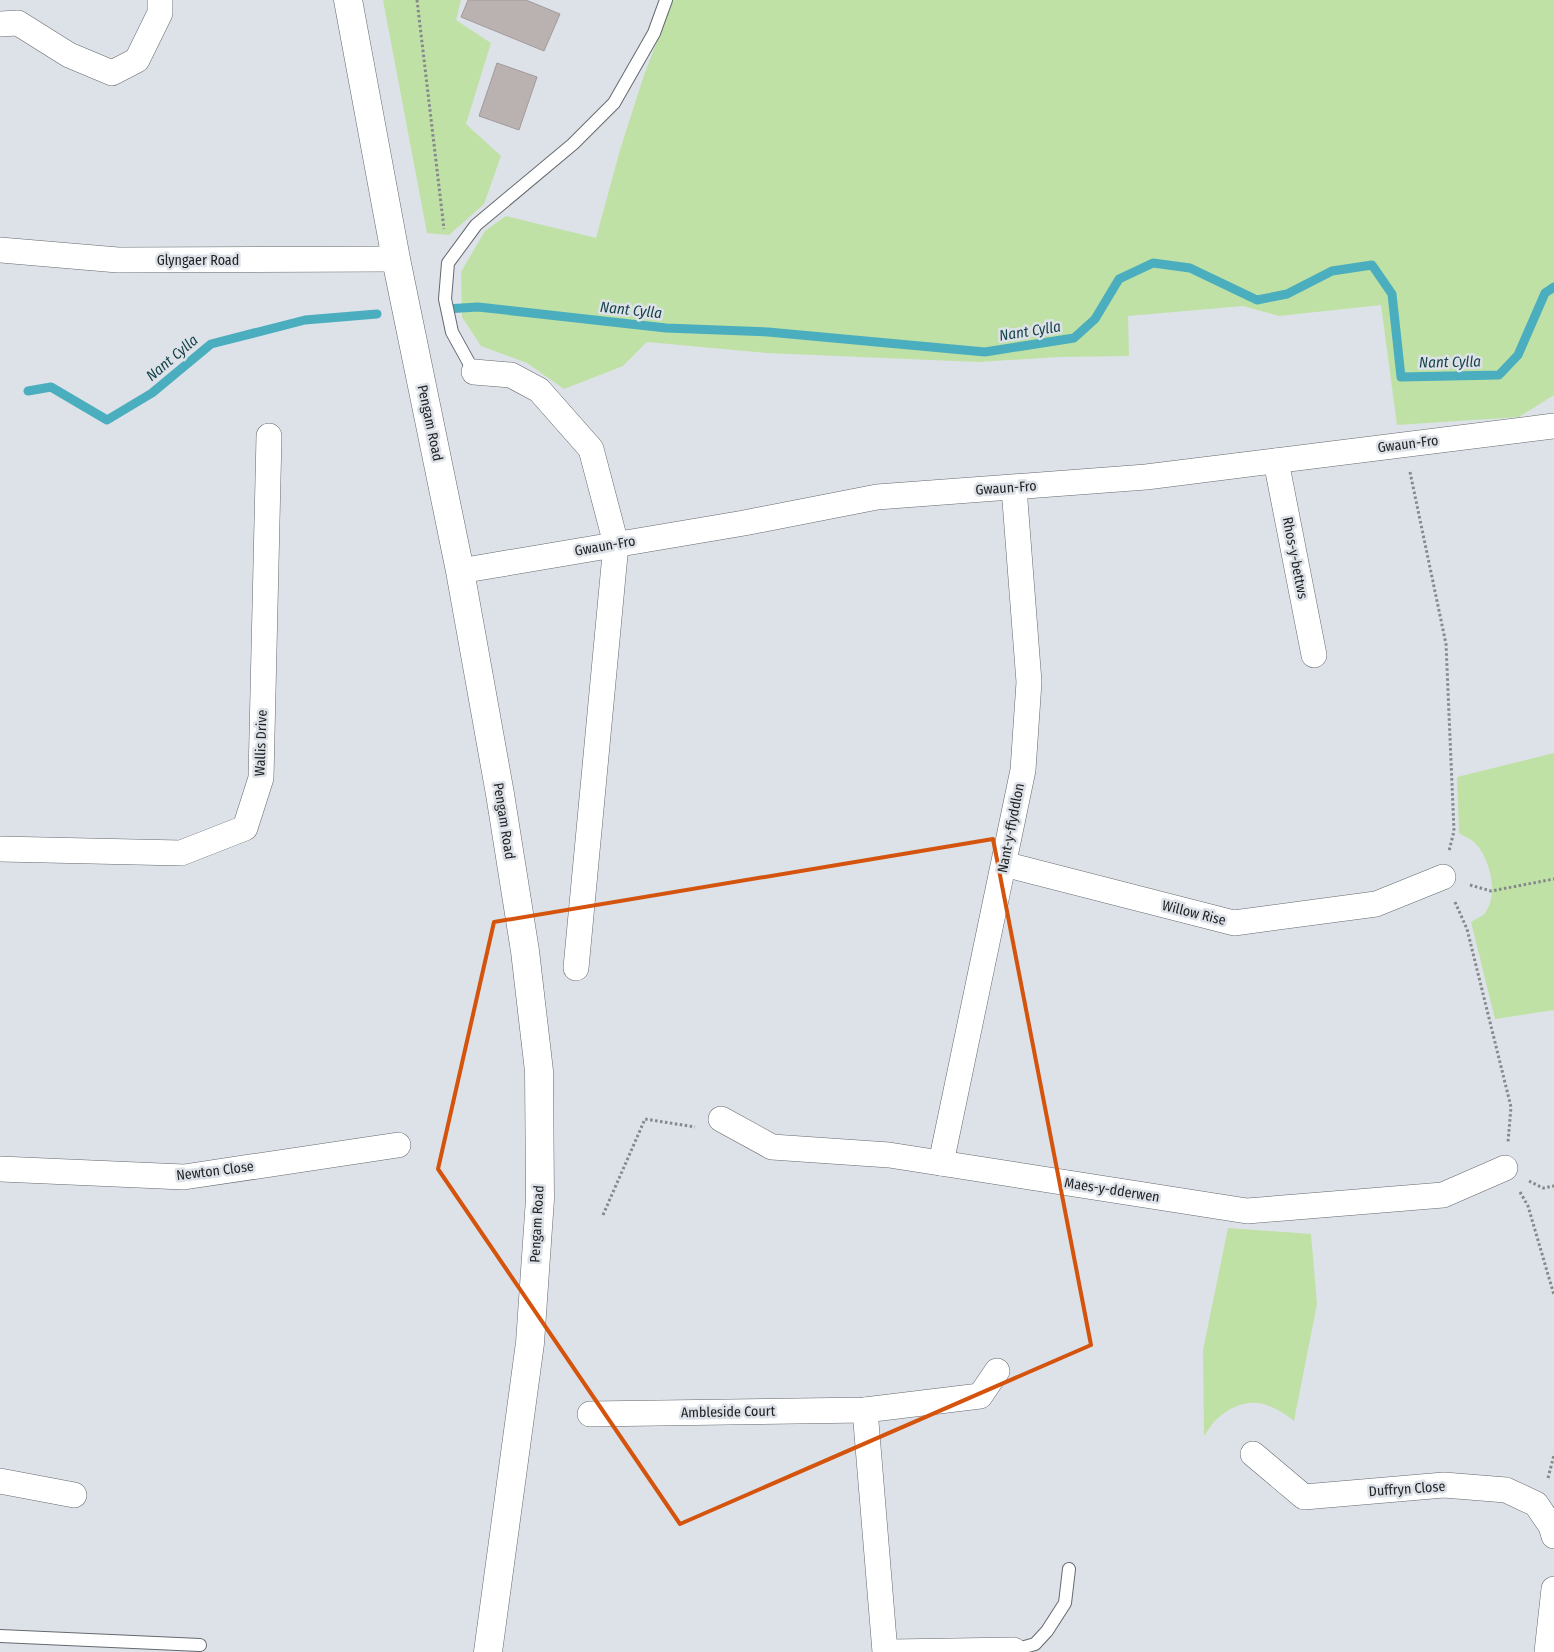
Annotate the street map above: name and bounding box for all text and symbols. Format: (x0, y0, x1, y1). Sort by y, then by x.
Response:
street label: Glyngaer Road (157, 252, 239, 269)
water label: Nant Cylla (599, 298, 663, 322)
water label: Nant Cylla (998, 317, 1062, 345)
water label: Nant Cylla (142, 331, 202, 385)
water label: Nant Cylla (1419, 352, 1481, 372)
street label: Pengam Road (414, 383, 446, 463)
street label: Gwaun-Fro (1377, 432, 1439, 456)
street label: Gwaun-Fro (975, 477, 1037, 499)
street label: Rhos-y-bettws (1279, 516, 1311, 600)
street label: Gwaun-Fro (573, 532, 637, 560)
street label: Wallis Drive (251, 709, 271, 777)
street label: Pengam Road (490, 781, 518, 861)
street label: Nant-y-ffyddlon (994, 782, 1028, 874)
street label: Willow Rise (1160, 897, 1228, 929)
street label: Newton Close (175, 1158, 255, 1184)
street label: Maes-y-dderwen (1063, 1174, 1161, 1206)
street label: Pengam Road (526, 1185, 548, 1263)
street label: Ambleside Court (681, 1403, 776, 1421)
street label: Duffryn Close (1368, 1478, 1446, 1500)

